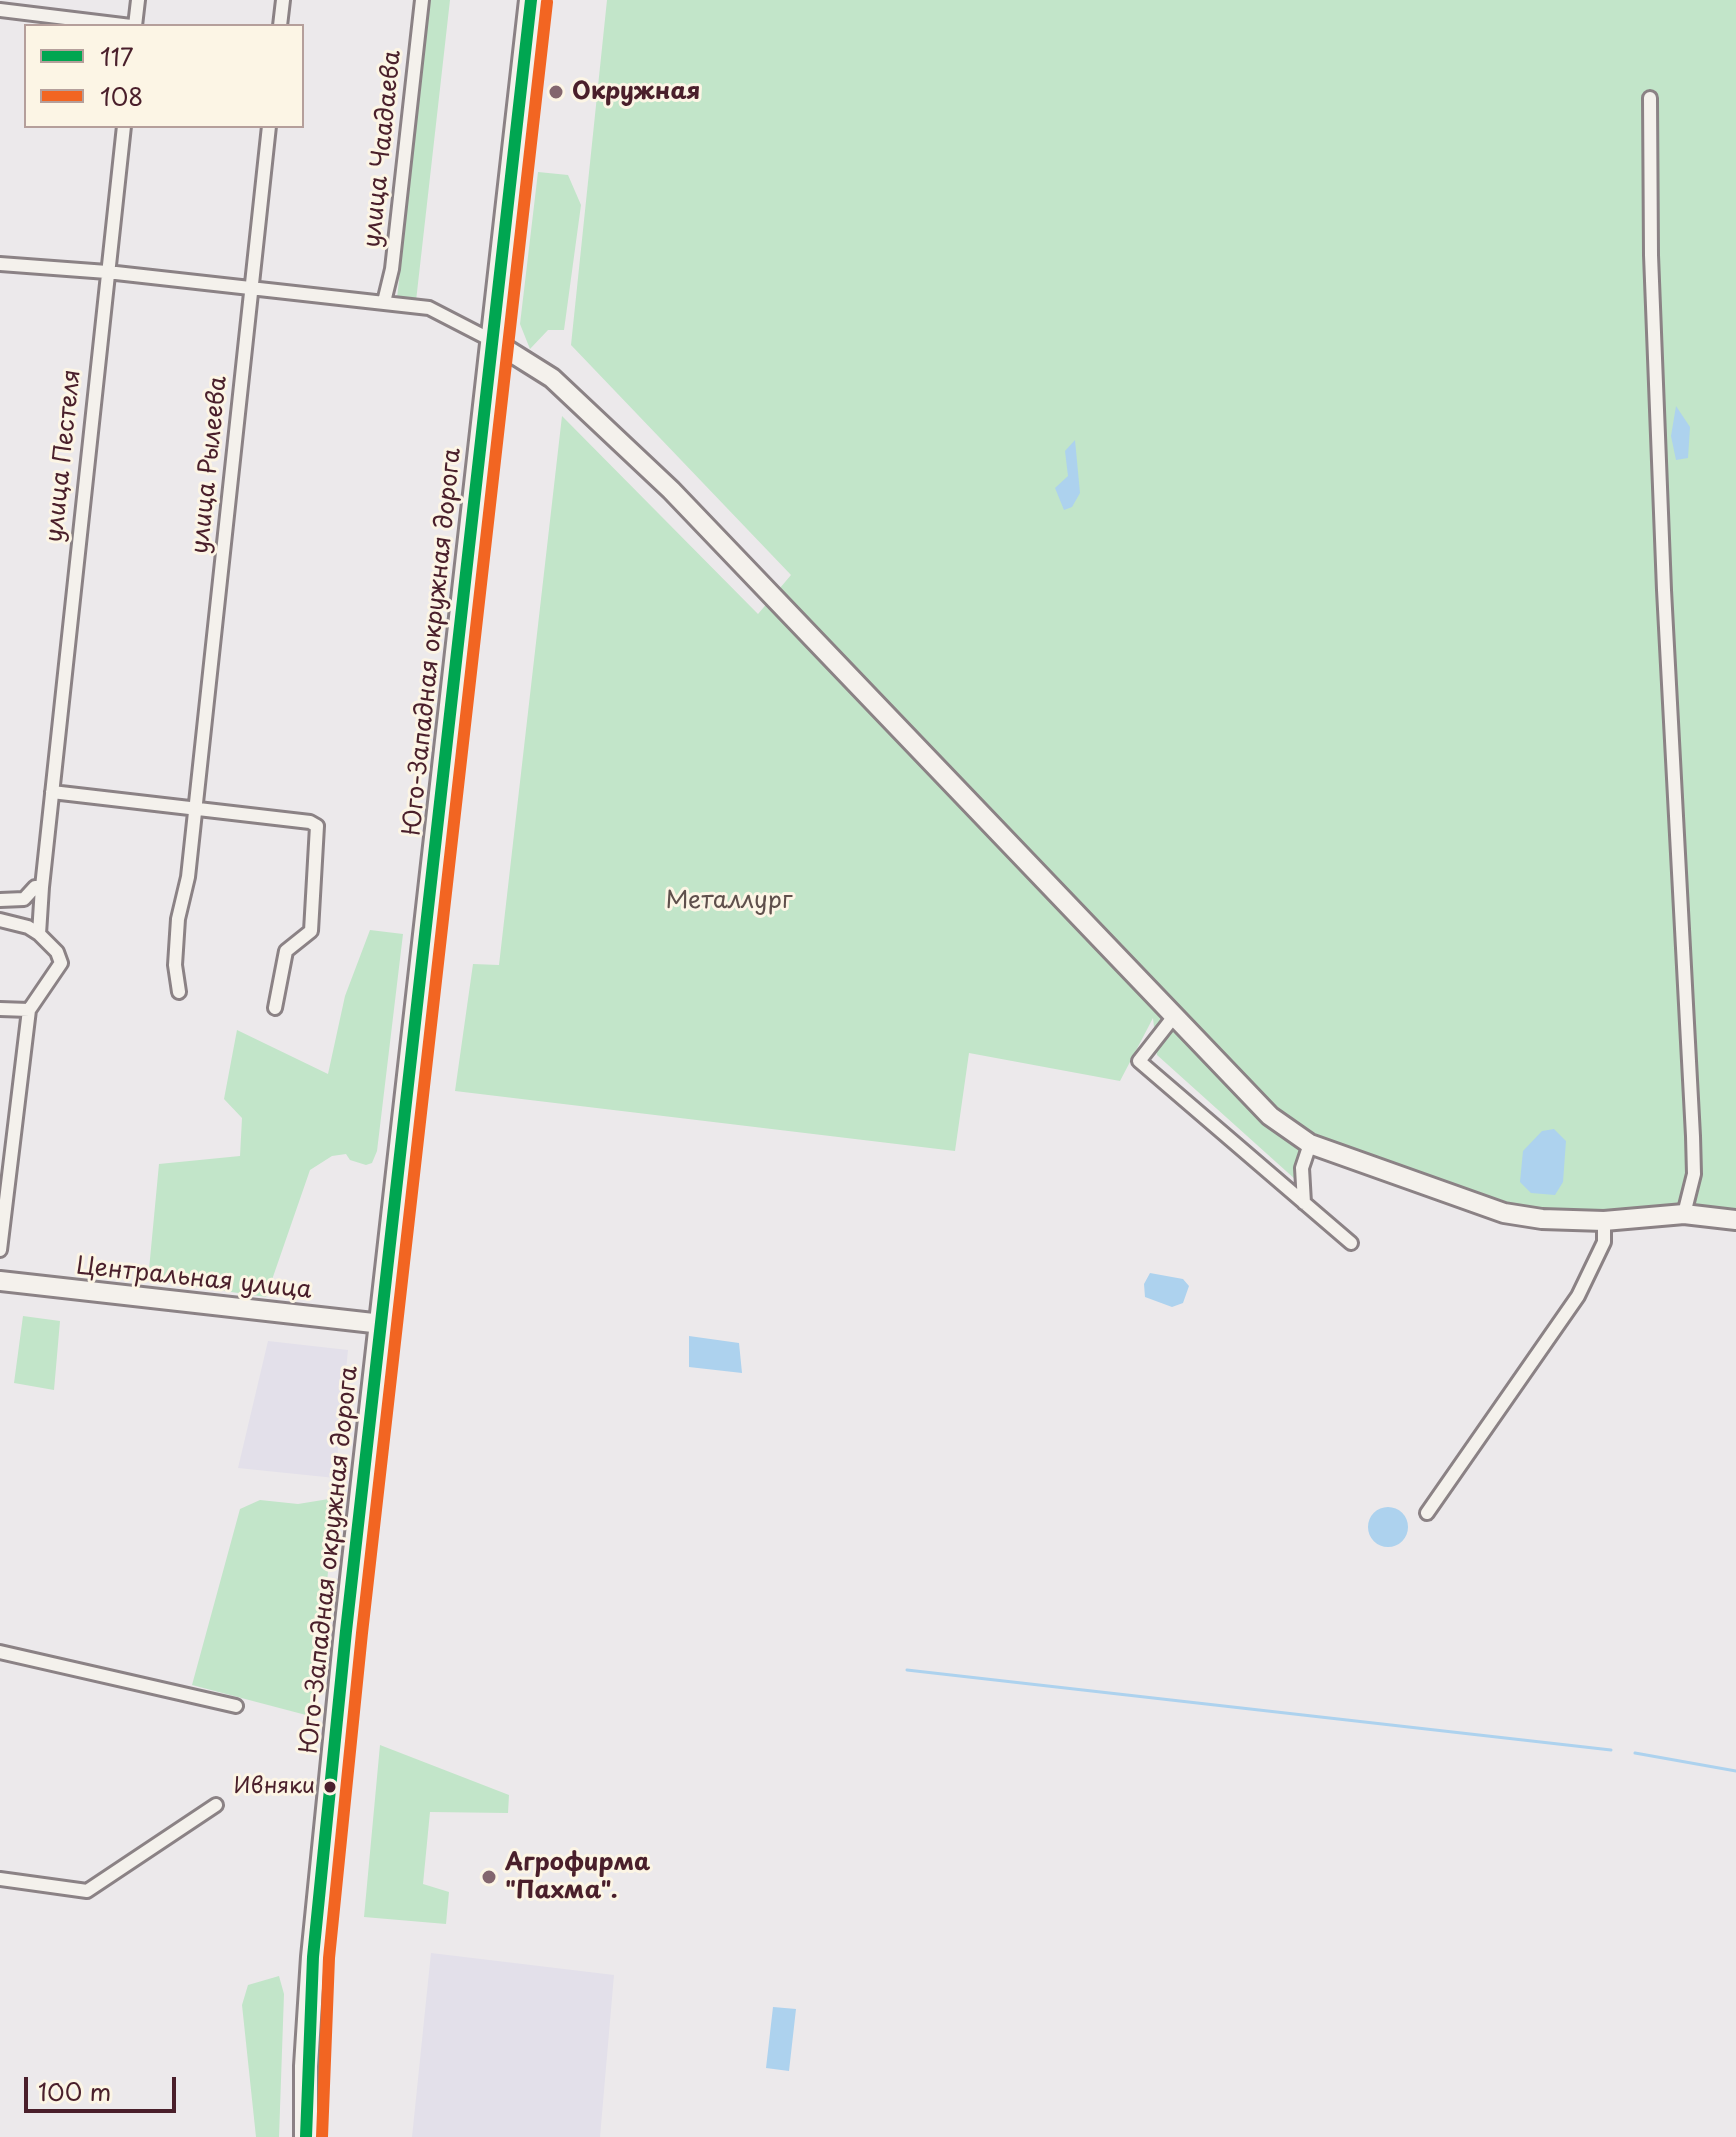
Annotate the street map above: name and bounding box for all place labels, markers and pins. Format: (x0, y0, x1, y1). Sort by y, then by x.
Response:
place label: Окружная (572, 78, 700, 106)
marker: Окружная (547, 83, 565, 101)
place label: Ивняки (234, 1774, 315, 1800)
marker: Ивняки (322, 1779, 338, 1795)
place label: Агрофирма "Пахма". (505, 1849, 650, 1905)
marker: Агрофирма "Пахма". (480, 1868, 498, 1886)

